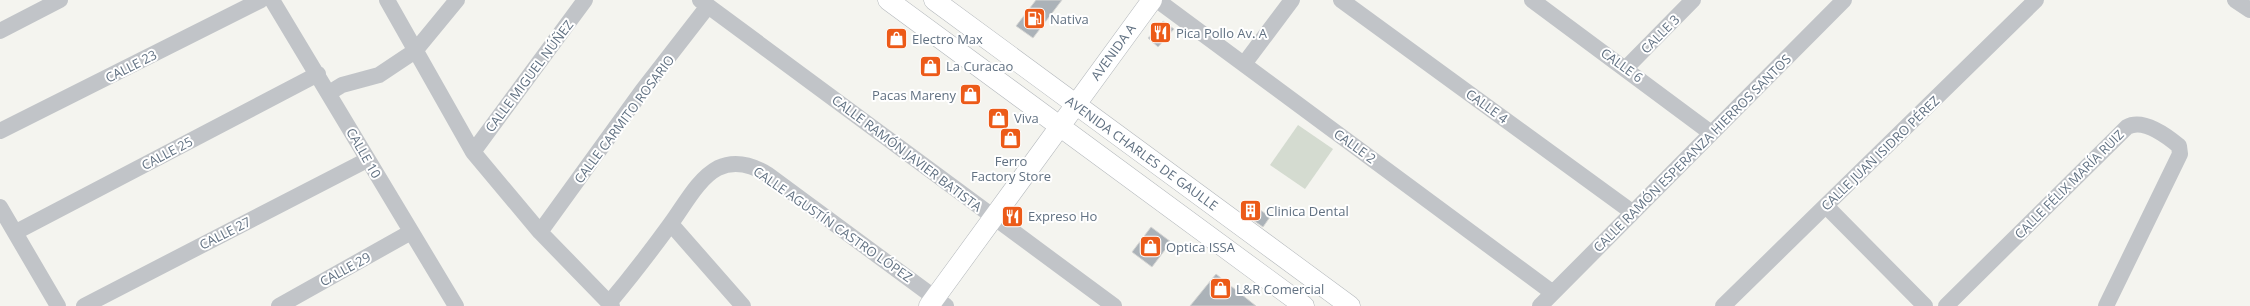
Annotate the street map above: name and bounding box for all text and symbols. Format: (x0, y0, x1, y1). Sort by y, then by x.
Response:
fuel station icon: Nativa (1022, 6, 1048, 32)
place label: Nativa (1050, 10, 1089, 28)
street label: CALLE 3 (1637, 11, 1683, 57)
street label: CALLE MIGUEL NÚÑEZ (481, 16, 577, 136)
street label: AVENIDA A (1086, 19, 1140, 84)
restaurant icon: Pica Pollo Av. A (1148, 20, 1174, 46)
place label: Pica Pollo Av. A (1176, 24, 1268, 42)
shop icon: Electro Max (883, 26, 909, 52)
place label: Electro Max (912, 30, 983, 48)
street label: CALLE 6 (1597, 44, 1647, 86)
street label: CALLE 23 (102, 45, 160, 87)
street label: CALLE RAMÓN ESPERANZA HIERROS SANTOS (1589, 50, 1795, 256)
street label: CALLE CARMITO ROSARIO (570, 51, 678, 187)
shop icon: La Curacao (918, 53, 944, 79)
place label: La Curacao (946, 57, 1014, 75)
shop icon: Pacas Mareny (958, 82, 984, 108)
street label: CALLE 4 (1462, 85, 1512, 128)
place label: Pacas Mareny (872, 86, 956, 104)
street label: CALLE RAMÓN JAVIER BATISTA (828, 91, 986, 216)
street label: AVENIDA CHARLES DE GAULLE (1062, 92, 1222, 214)
street label: CALLE JUAN ISIDRO PÉREZ (1817, 92, 1943, 214)
shop icon: Viva (986, 105, 1012, 131)
place label: Viva (1014, 109, 1039, 127)
street label: CALLE 10 (342, 124, 386, 182)
street label: CALLE 2 (1330, 125, 1380, 167)
street label: CALLE FÉLIX MARÍA RUIZ (2010, 125, 2128, 243)
shop icon: Ferro Factory Store (998, 126, 1024, 152)
street label: CALLE 25 (138, 132, 196, 174)
place label: Ferro Factory Store (971, 152, 1051, 185)
street label: CALLE AGUSTÍN CASTRO LÓPEZ (750, 162, 916, 286)
building icon: Clinica Dental (1238, 198, 1264, 224)
place label: Clinica Dental (1266, 202, 1349, 220)
restaurant icon: Expreso Ho (999, 203, 1025, 229)
place label: Expreso Ho (1028, 207, 1098, 225)
street label: CALLE 27 (196, 212, 254, 254)
shop icon: Optica ISSA (1138, 234, 1164, 260)
place label: Optica ISSA (1166, 238, 1236, 256)
street label: CALLE 29 (316, 248, 374, 290)
shop icon: L&R Comercial (1207, 276, 1233, 302)
place label: L&R Comercial (1236, 280, 1324, 298)

